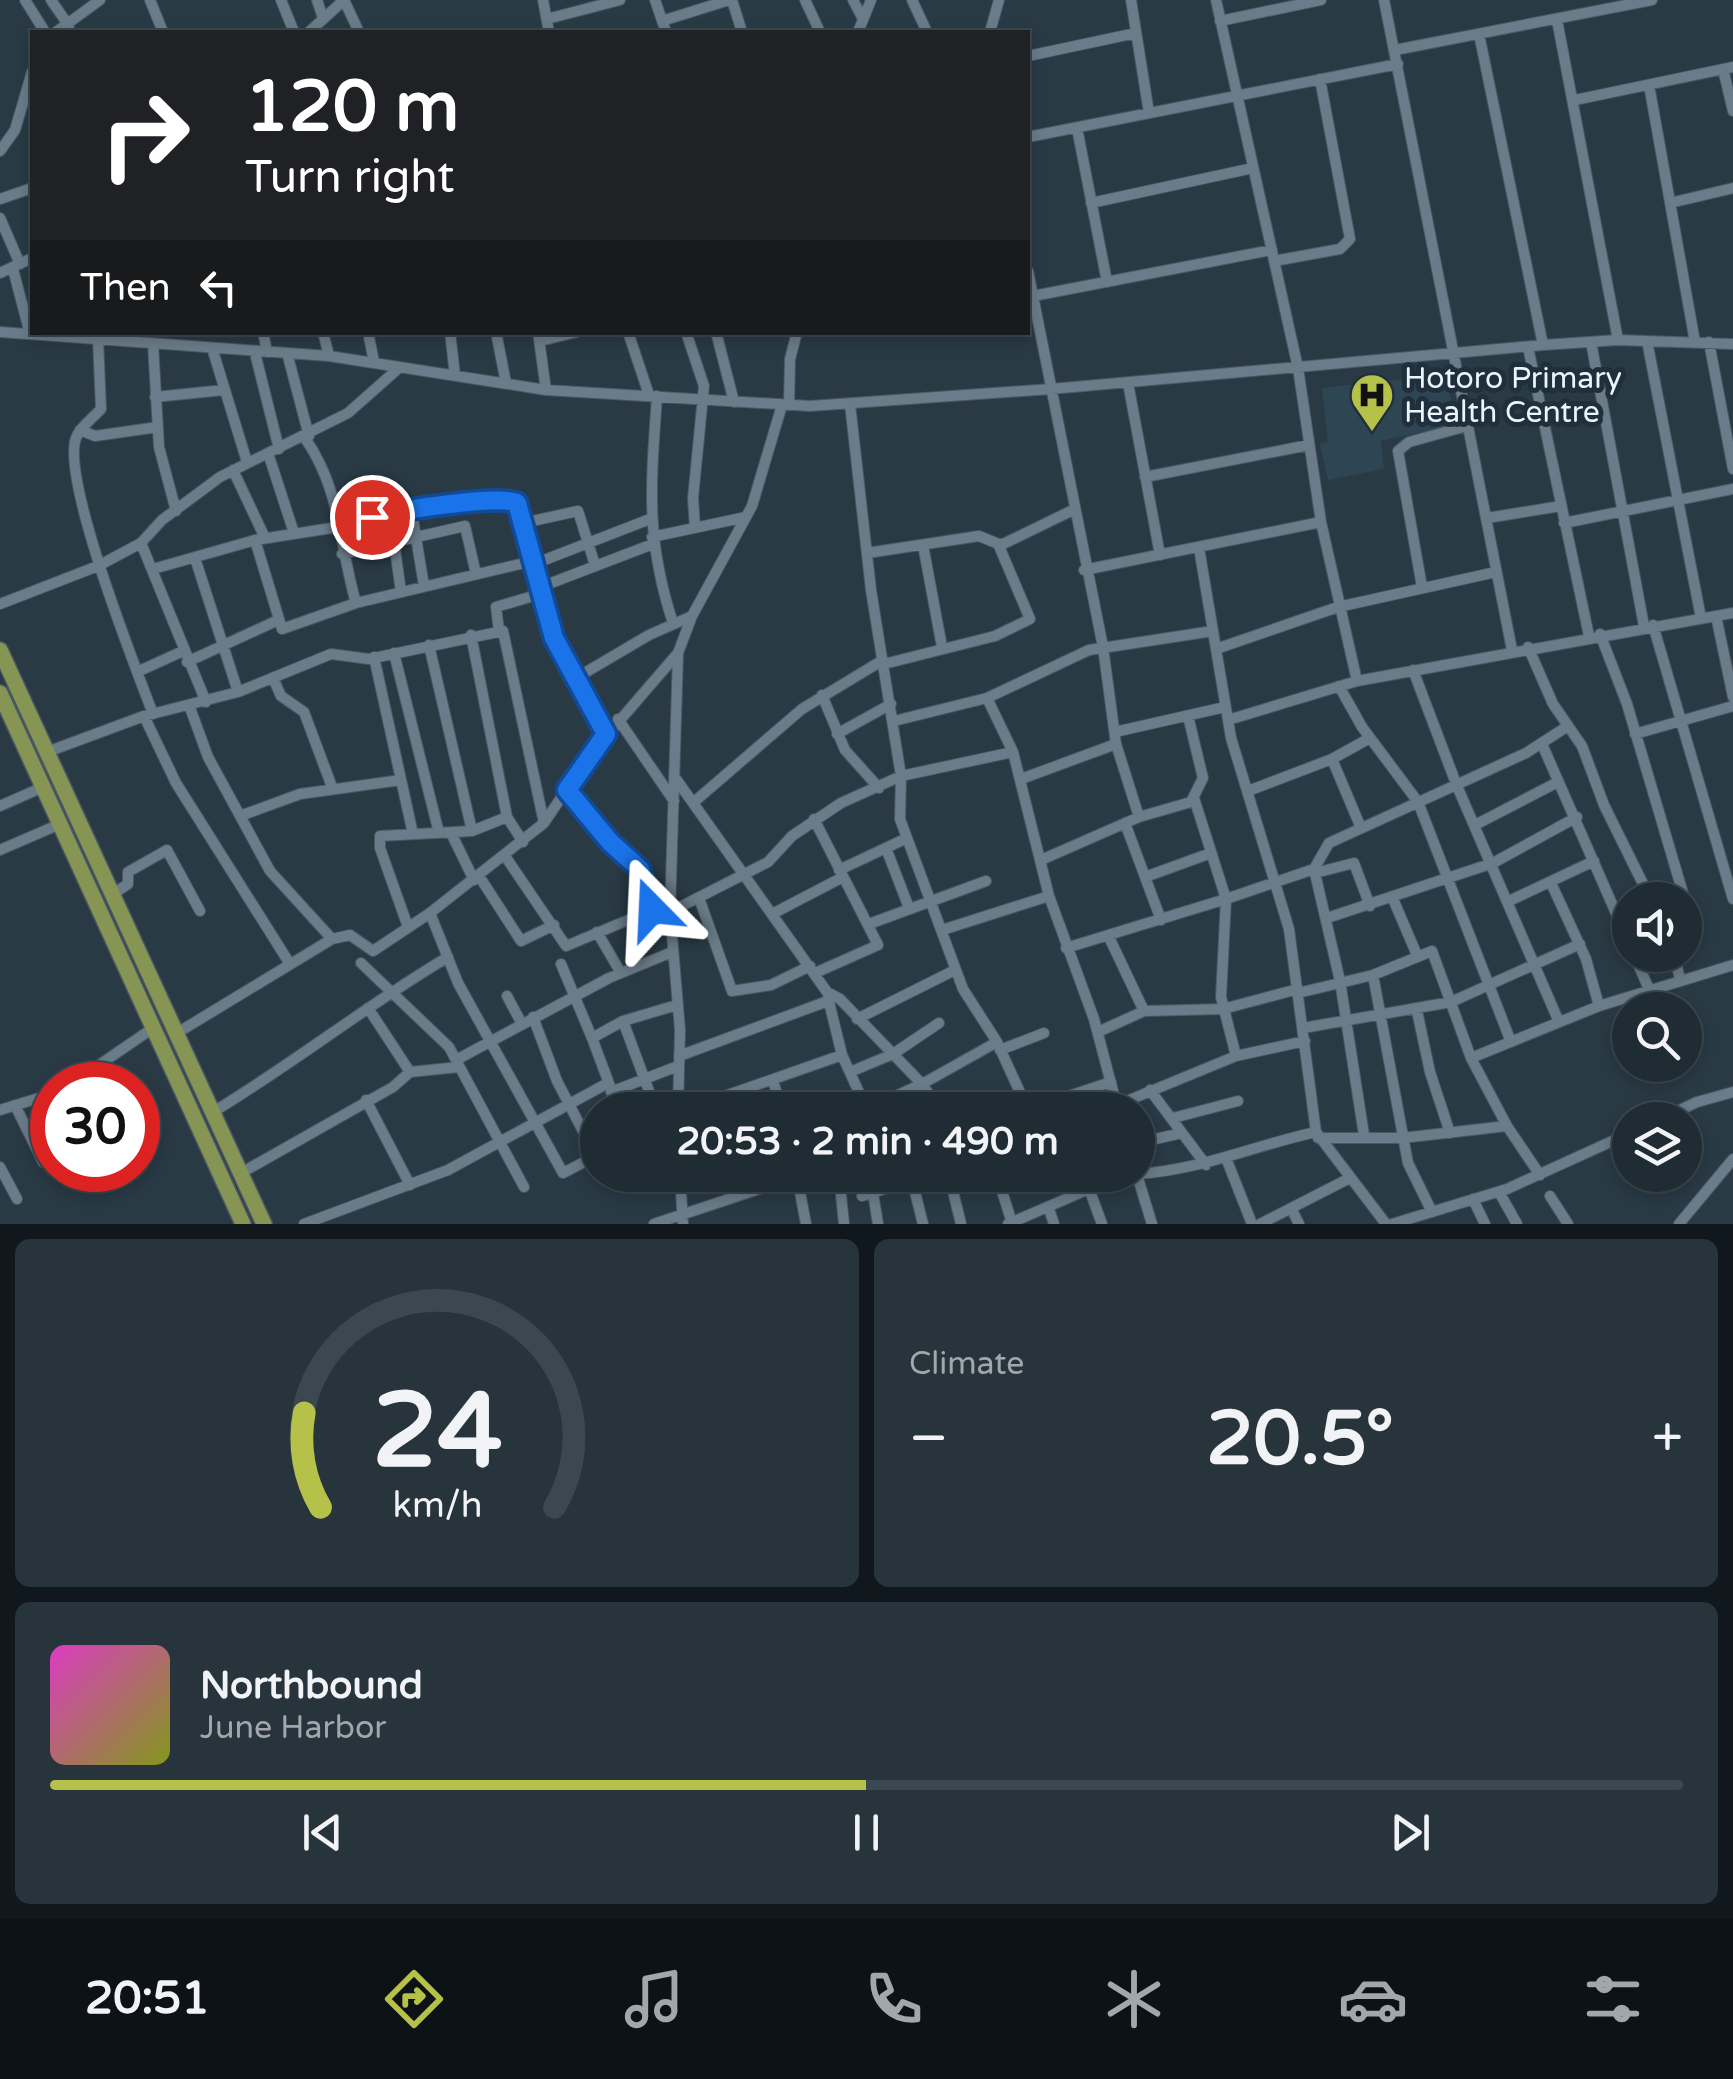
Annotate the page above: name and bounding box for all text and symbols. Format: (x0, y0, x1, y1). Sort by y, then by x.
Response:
text: 120 m (245, 66, 459, 150)
icon: right (80, 70, 210, 200)
text: Turn right (245, 151, 454, 205)
icon: left (191, 260, 246, 315)
text: Then (80, 265, 171, 311)
place label: Hotoro Primary Health Centre (1404, 360, 1622, 431)
hospital icon: Hotoro Primary Health Centre (1349, 372, 1395, 433)
pin (330, 475, 415, 560)
icon: arrive (345, 490, 400, 545)
position arrow (600, 857, 704, 961)
map controls (1612, 882, 1702, 1192)
button: sound (1612, 882, 1702, 972)
button: search (1612, 992, 1702, 1082)
speed limit sign: 30 (30, 1062, 160, 1192)
button: layers (1612, 1102, 1702, 1192)
text: 20:53 · 2 min · 490 m (676, 1119, 1059, 1165)
text: Climate (909, 1345, 1024, 1383)
text: 24 (372, 1370, 502, 1495)
text: 20.5° (1206, 1394, 1394, 1484)
text: − (909, 1406, 948, 1472)
text: + (1652, 1406, 1683, 1472)
text: km/h (392, 1484, 482, 1527)
text: Northbound (200, 1663, 423, 1709)
text: June Harbor (200, 1709, 387, 1747)
icon: previous (295, 1805, 350, 1860)
icon: pause (839, 1805, 894, 1860)
icon: next (1383, 1805, 1438, 1860)
icon: directions (379, 1964, 449, 2034)
icon: music (619, 1964, 689, 2034)
icon: phone (859, 1964, 929, 2034)
icon: climate (1099, 1964, 1169, 2034)
icon: car (1338, 1964, 1408, 2034)
icon: filters (1578, 1964, 1648, 2034)
text: 20:51 (85, 1972, 210, 2026)

